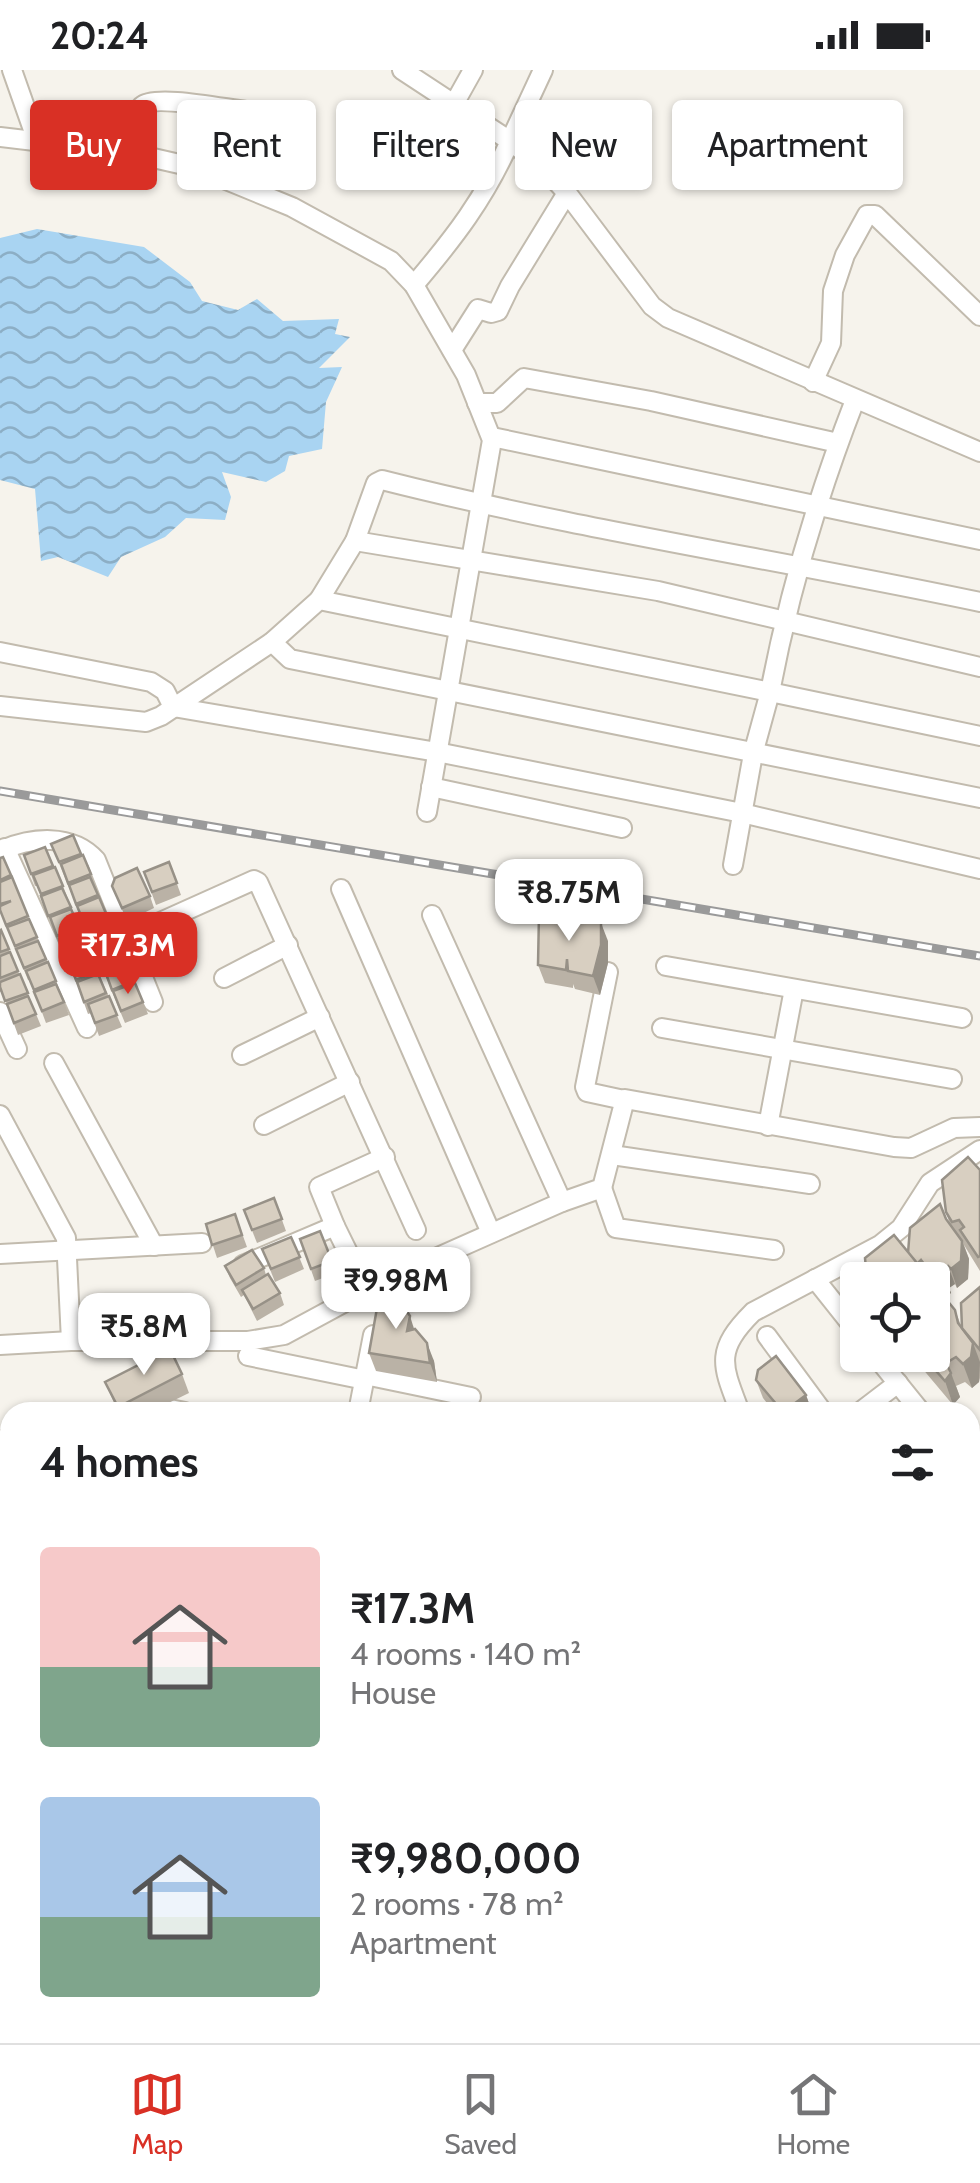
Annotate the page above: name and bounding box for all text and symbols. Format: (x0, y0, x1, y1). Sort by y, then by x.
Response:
text: 20:24 (50, 12, 149, 59)
chip: Buy (30, 100, 157, 190)
chip: Rent (177, 100, 316, 190)
chip: Filters (336, 100, 495, 190)
chip: New (515, 100, 652, 190)
chip: Apartment (672, 100, 903, 190)
pin: ₹8.75M (488, 859, 650, 944)
text: ₹8.75M (517, 872, 621, 911)
pin: ₹17.3M (47, 912, 209, 997)
text: ₹17.3M (80, 925, 176, 964)
pin: ₹9.98M (315, 1247, 477, 1332)
text: ₹9.98M (343, 1260, 449, 1299)
map controls (840, 1262, 950, 1372)
button: locate (840, 1262, 950, 1372)
pin: ₹5.8M (74, 1293, 214, 1378)
text: ₹5.8M (100, 1306, 188, 1345)
icon: filters (885, 1435, 940, 1490)
text: 4 homes (40, 1436, 199, 1488)
text: ₹17.3M (350, 1582, 475, 1634)
icon: home (120, 1587, 240, 1707)
text: 4 rooms · 140 m² (350, 1634, 581, 1673)
text: House (350, 1673, 436, 1712)
text: ₹9,980,000 (350, 1832, 581, 1884)
icon: home (120, 1837, 240, 1957)
text: 2 rooms · 78 m² (350, 1884, 564, 1923)
text: Apartment (350, 1923, 497, 1962)
tab: Map (130, 2067, 185, 2161)
tab: Saved (444, 2067, 517, 2161)
tab: Home (777, 2067, 850, 2161)

